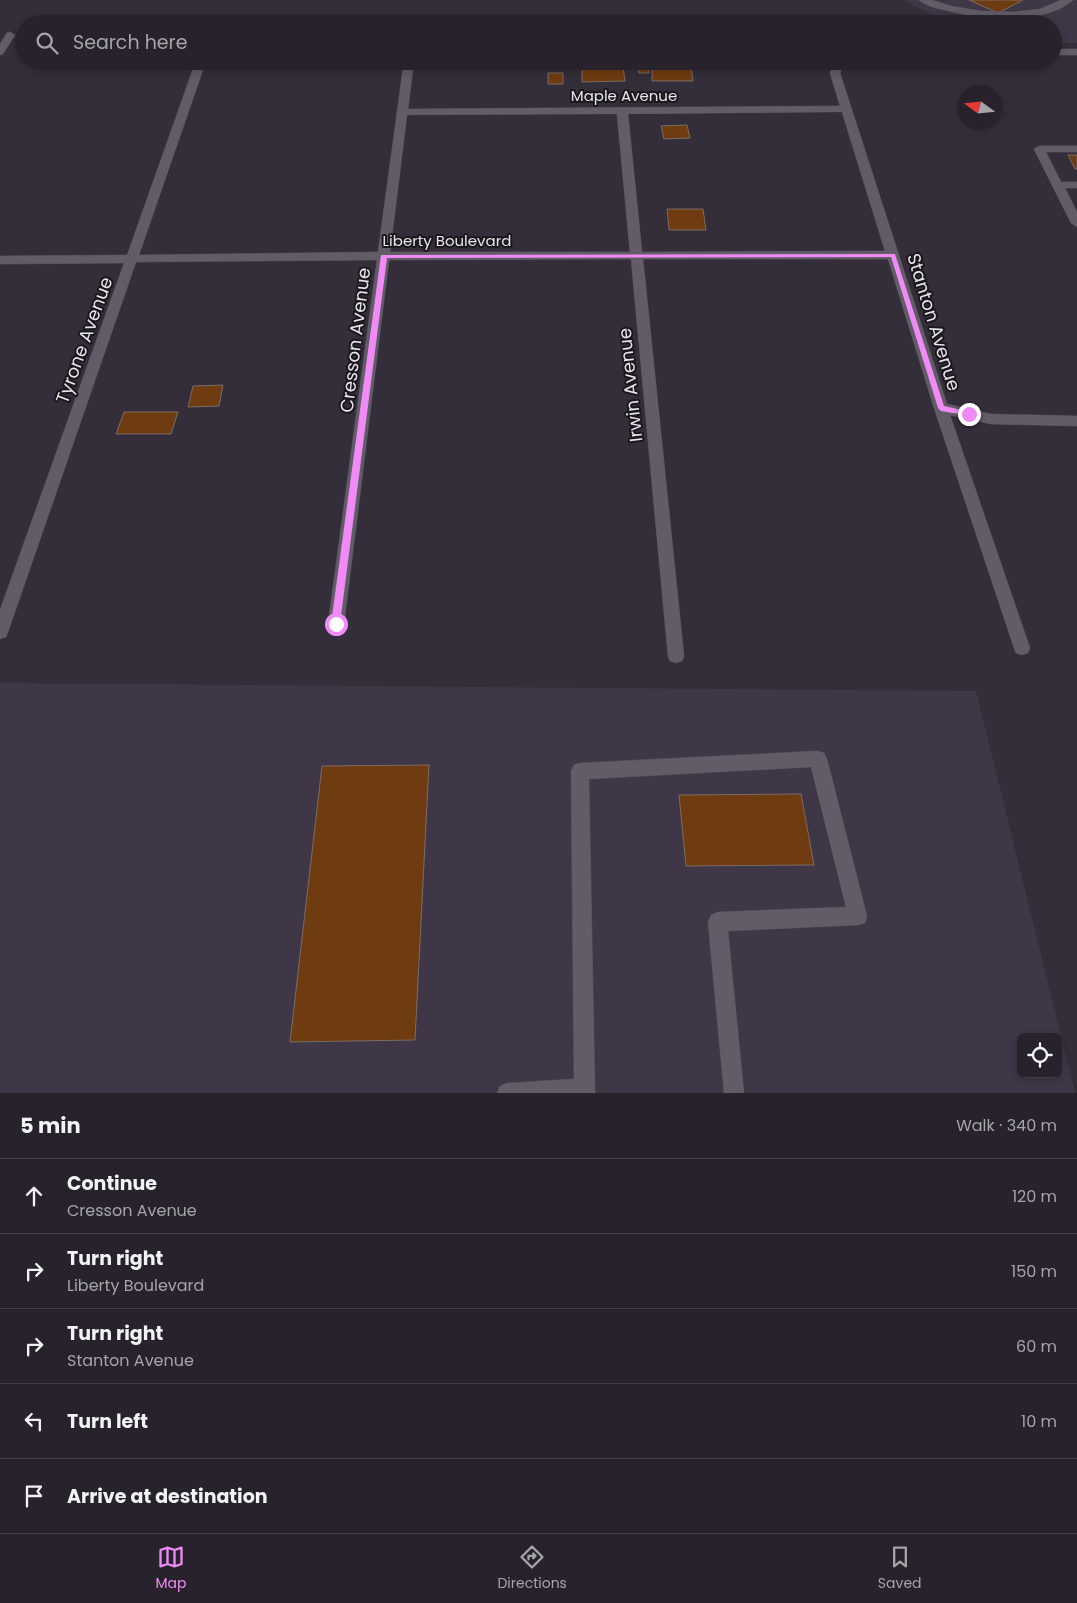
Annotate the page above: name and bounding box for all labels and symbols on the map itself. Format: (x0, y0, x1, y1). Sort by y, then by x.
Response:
street label: Maple Avenue (571, 85, 677, 106)
north arrow (957, 85, 1002, 130)
street label: Liberty Boulevard (383, 230, 511, 251)
street label: Stanton Avenue (901, 250, 967, 394)
street label: Cresson Avenue (334, 266, 376, 414)
street label: Tyrone Avenue (49, 273, 119, 407)
street label: Irwin Avenue (612, 327, 648, 443)
route end (958, 403, 981, 426)
route start (325, 613, 348, 636)

